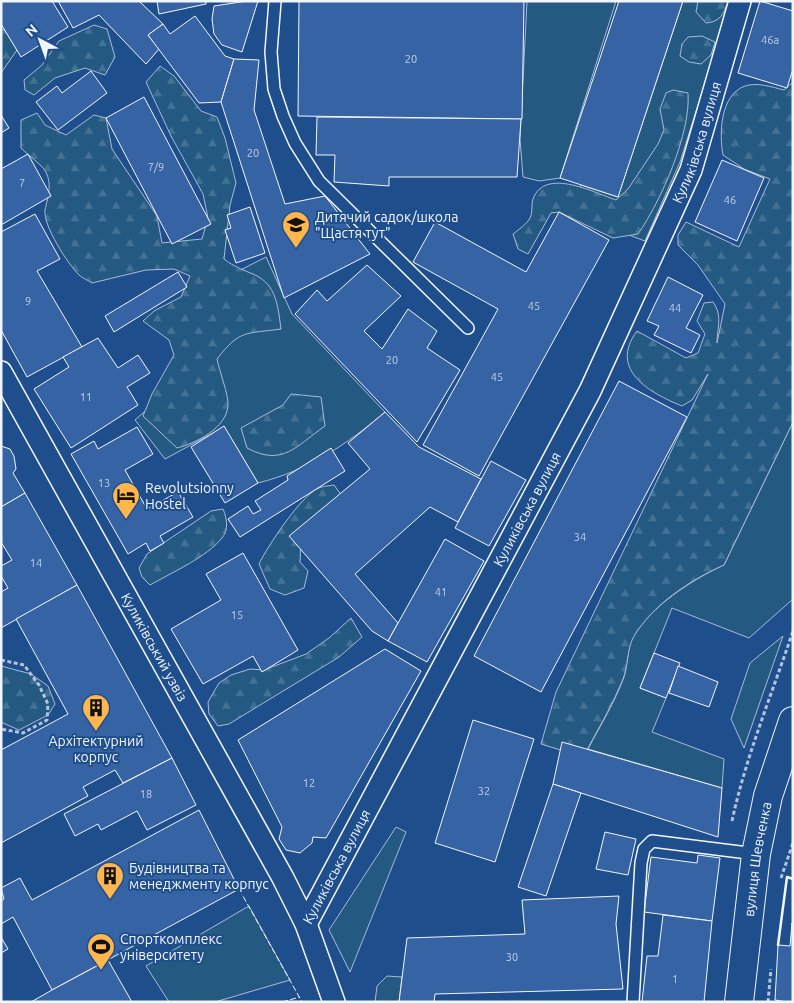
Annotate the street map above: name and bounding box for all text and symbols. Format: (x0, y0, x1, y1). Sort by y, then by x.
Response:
north arrow (15, 15, 65, 65)
text: N (22, 21, 41, 40)
house number: 46а (761, 34, 779, 46)
house number: 20 (405, 53, 417, 65)
street label: Куликівська вулиця (669, 80, 724, 206)
house number: 20 (247, 147, 259, 159)
house number: 7/9 (148, 161, 164, 173)
house number: 7 (19, 177, 25, 189)
house number: 46 (724, 194, 736, 206)
place label: Дитячий садок/школа "Щастя тут" (315, 209, 458, 241)
school or university icon: Дитячий садок/школа "Щастя тут" (281, 210, 311, 249)
house number: 9 (25, 295, 31, 307)
house number: 45 (528, 300, 540, 312)
house number: 44 (669, 302, 681, 314)
house number: 20 (386, 354, 398, 366)
house number: 45 (491, 371, 503, 383)
house number: 11 (80, 391, 92, 403)
street label: Куликівська вулиця (490, 449, 564, 569)
house number: 13 (98, 477, 110, 489)
place label: Revolutsionny Hostel (145, 480, 234, 512)
hotel icon: Revolutsionny Hostel (111, 481, 141, 520)
house number: 34 (574, 531, 586, 543)
house number: 14 (30, 557, 42, 569)
house number: 41 (435, 586, 447, 598)
street label: Куликівський узвіз (118, 590, 191, 704)
house number: 15 (231, 609, 243, 621)
building icon: Архітектурний корпус (81, 693, 111, 732)
place label: Архітектурний корпус (48, 733, 144, 765)
house number: 12 (303, 777, 315, 789)
house number: 32 (478, 785, 490, 797)
house number: 18 (140, 788, 152, 800)
street label: вулиця Шевченка (741, 800, 775, 918)
street label: Куликівська вулиця (300, 807, 374, 927)
place label: Будівництва та менеджменту корпус (129, 860, 269, 892)
building icon: Будівництва та менеджменту корпус (95, 861, 125, 900)
place label: Спорткомплекс університету (120, 931, 222, 963)
sports icon: Спорткомплекс університету (86, 932, 116, 971)
house number: 30 (506, 951, 518, 963)
house number: 1 (672, 973, 678, 985)

